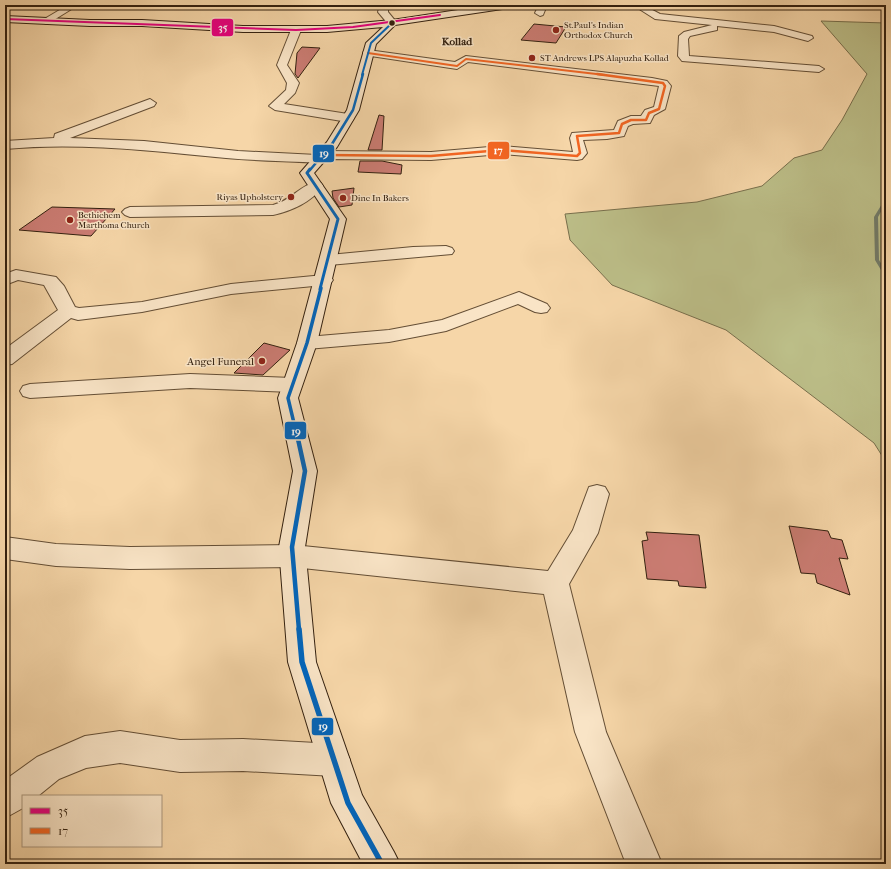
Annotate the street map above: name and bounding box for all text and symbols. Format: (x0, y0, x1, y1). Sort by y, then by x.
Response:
line badge: 35 (211, 18, 234, 37)
unlabelled marker (387, 18, 397, 28)
place label: St.Paul's Indian Orthodox Church (564, 20, 633, 40)
text: 35 (218, 21, 228, 34)
marker: St.Paul's Indian Orthodox Church (551, 25, 561, 35)
district label: Kollad (442, 35, 473, 48)
marker: ST Andrews LPS Alapuzha Kollad (527, 53, 537, 63)
place label: ST Andrews LPS Alapuzha Kollad (540, 53, 669, 63)
line badge: 17 (487, 141, 510, 160)
line badge: 19 (312, 144, 335, 163)
text: 17 (493, 144, 503, 157)
text: 19 (319, 147, 329, 160)
place label: Riyas Upholstery (216, 192, 284, 202)
marker: Riyas Upholstery (286, 192, 296, 202)
marker: Dine In Bakers (338, 193, 348, 203)
place label: Dine In Bakers (351, 193, 410, 203)
place label: Bethiehem Marthoma Church (78, 210, 149, 230)
marker: Bethiehem Marthoma Church (65, 215, 75, 225)
place label: Angel Funeral (186, 355, 254, 368)
marker: Angel Funeral (257, 356, 267, 366)
line badge: 19 (284, 421, 307, 440)
text: 19 (291, 425, 301, 438)
line badge: 19 (311, 717, 334, 736)
text: 19 (318, 720, 328, 733)
legend (22, 795, 162, 847)
text: 35 (58, 804, 68, 818)
text: 17 (58, 824, 68, 838)

